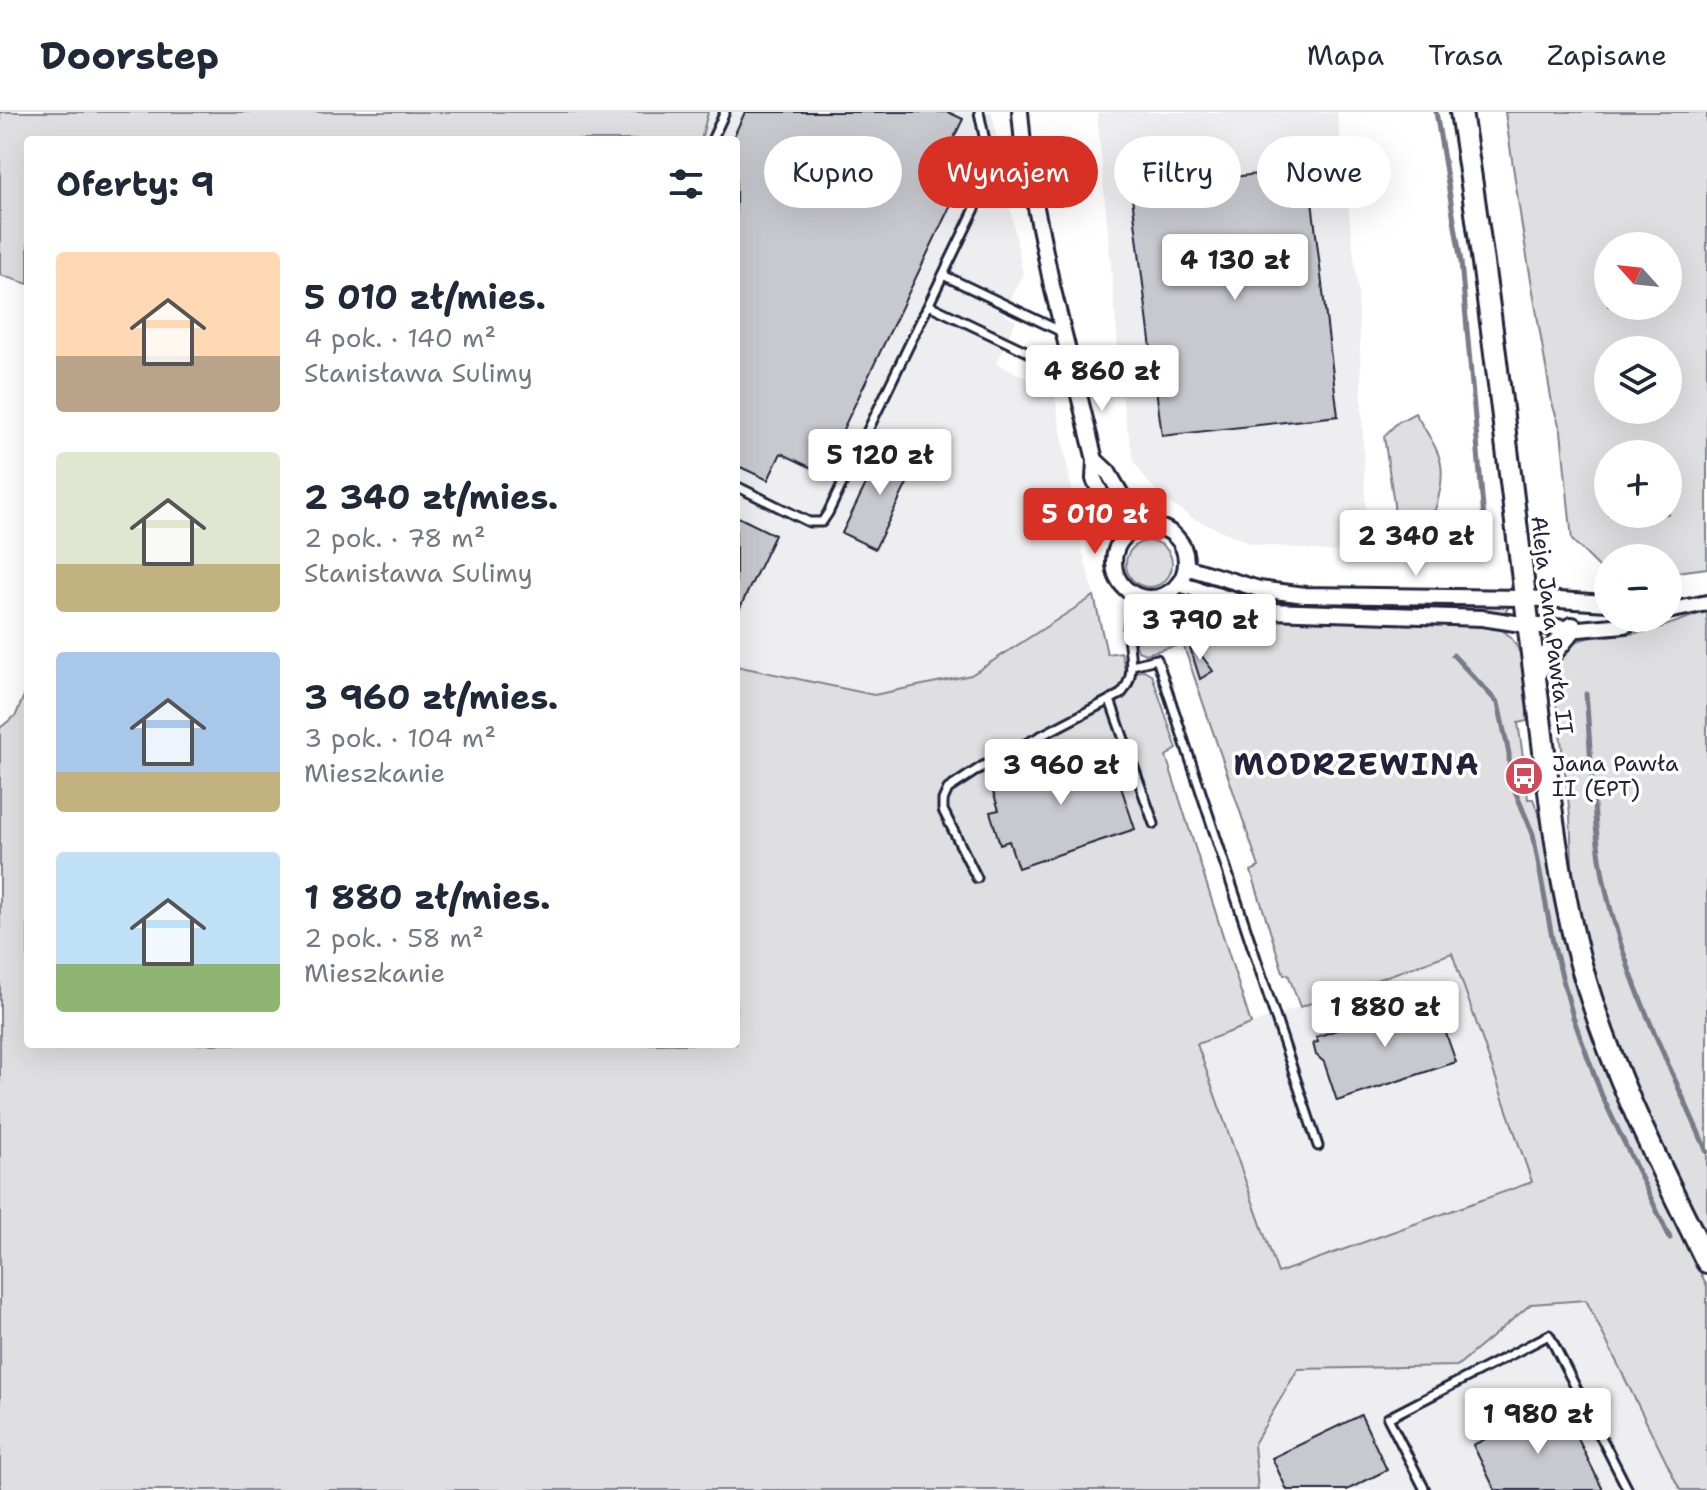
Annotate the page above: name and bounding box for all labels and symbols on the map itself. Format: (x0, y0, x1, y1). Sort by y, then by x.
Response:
north arrow (1594, 232, 1682, 320)
pin: 4 130 zł (1152, 234, 1318, 302)
pin: 4 860 zł (1019, 345, 1185, 413)
pin: 5 120 zł (797, 429, 963, 497)
pin: 5 010 zł (1012, 488, 1178, 556)
pin: 2 340 zł (1333, 510, 1499, 578)
street label: Aleja Jana Pawła II (1524, 514, 1580, 736)
pin: 3 790 zł (1117, 594, 1283, 662)
pin: 3 960 zł (978, 739, 1144, 807)
district label: MODRZEWINA (1233, 744, 1481, 785)
place label: Jana Pawła II (EPT) (1552, 749, 1679, 803)
bus stop icon: Jana Pawła II (EPT) (1503, 755, 1545, 797)
pin: 1 880 zł (1302, 981, 1468, 1049)
pin: 1 980 zł (1455, 1388, 1621, 1456)

